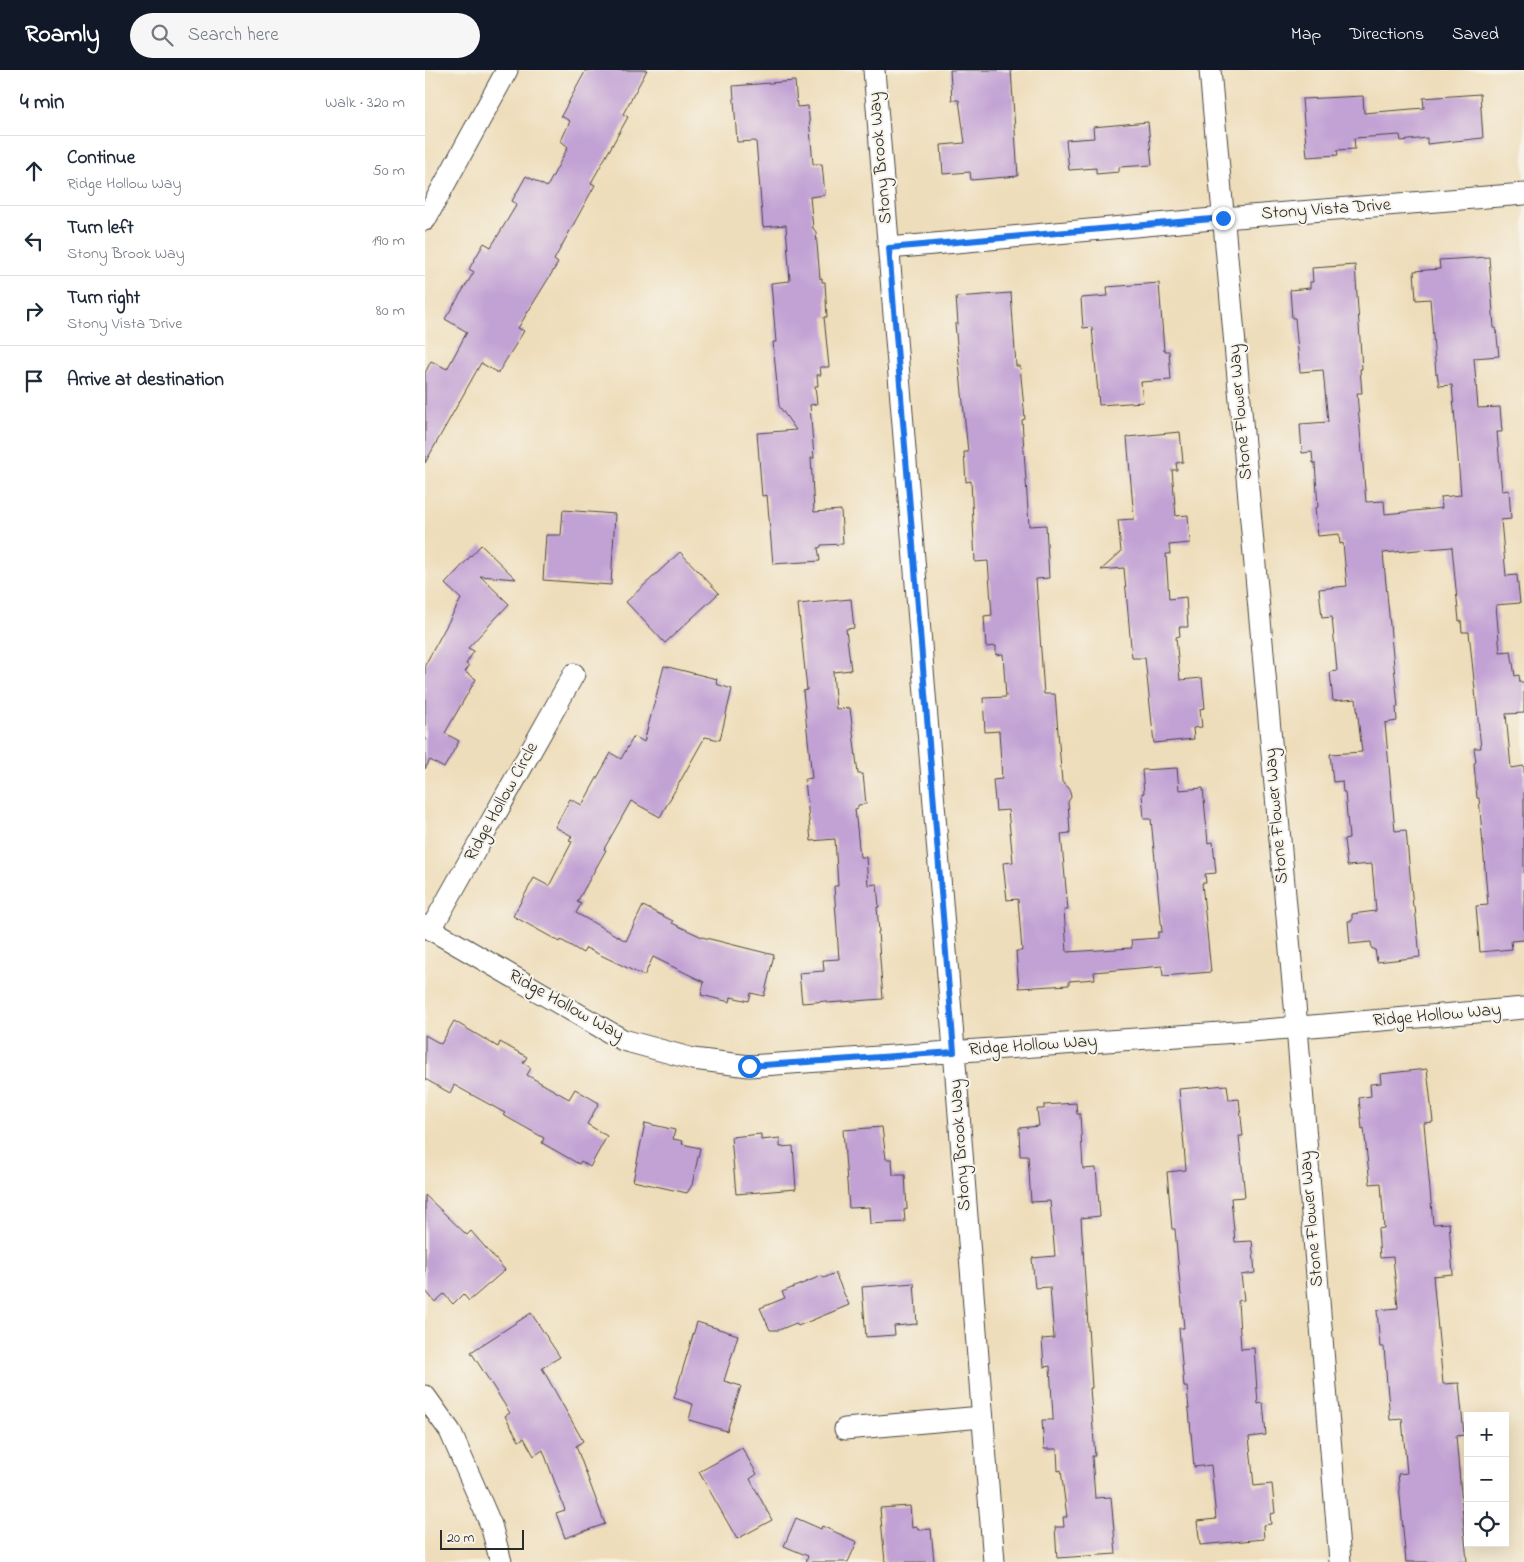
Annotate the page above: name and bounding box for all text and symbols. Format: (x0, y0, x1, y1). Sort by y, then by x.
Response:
search box (130, 13, 480, 58)
text: Roamly (25, 18, 100, 53)
icon: search (148, 21, 176, 49)
text: Search here (188, 22, 279, 49)
text: Map (1291, 22, 1321, 48)
text: Directions (1349, 22, 1424, 48)
text: Saved (1452, 22, 1499, 48)
text: 4 min (20, 88, 64, 118)
text: Walk · 320 m (325, 91, 405, 115)
street label: Stony Brook Way (862, 91, 900, 225)
text: Continue (67, 145, 135, 172)
icon: ahead (20, 157, 48, 185)
text: 50 m (373, 159, 405, 183)
text: Ridge Hollow Way (67, 172, 181, 196)
street label: Stony Vista Drive (1260, 192, 1393, 228)
route end (1212, 207, 1235, 230)
text: Turn left (67, 215, 134, 242)
icon: left (20, 227, 48, 255)
text: 190 m (372, 229, 405, 253)
text: Stony Brook Way (67, 242, 185, 266)
text: Turn right (67, 285, 140, 312)
icon: right (20, 297, 48, 325)
text: 80 m (376, 299, 405, 323)
text: Stony Vista Drive (67, 312, 183, 336)
street label: Stone Flower Way (1222, 343, 1260, 481)
icon: arrive (20, 367, 48, 395)
text: Arrive at destination (67, 367, 224, 394)
street label: Ridge Hollow Circle (458, 737, 547, 867)
street label: Stone Flower Way (1258, 747, 1296, 885)
street label: Ridge Hollow Way (503, 963, 629, 1049)
street label: Ridge Hollow Way (1372, 997, 1502, 1036)
street label: Ridge Hollow Way (968, 1029, 1098, 1064)
route start (738, 1055, 761, 1078)
street label: Stony Brook Way (943, 1078, 979, 1212)
street label: Stone Flower Way (1293, 1150, 1331, 1288)
map controls (1464, 1412, 1509, 1547)
button: + (1464, 1412, 1509, 1457)
button: − (1464, 1457, 1509, 1502)
button: locate (1464, 1502, 1509, 1547)
scale bar (440, 1527, 524, 1550)
text: 20 m (447, 1528, 474, 1549)

